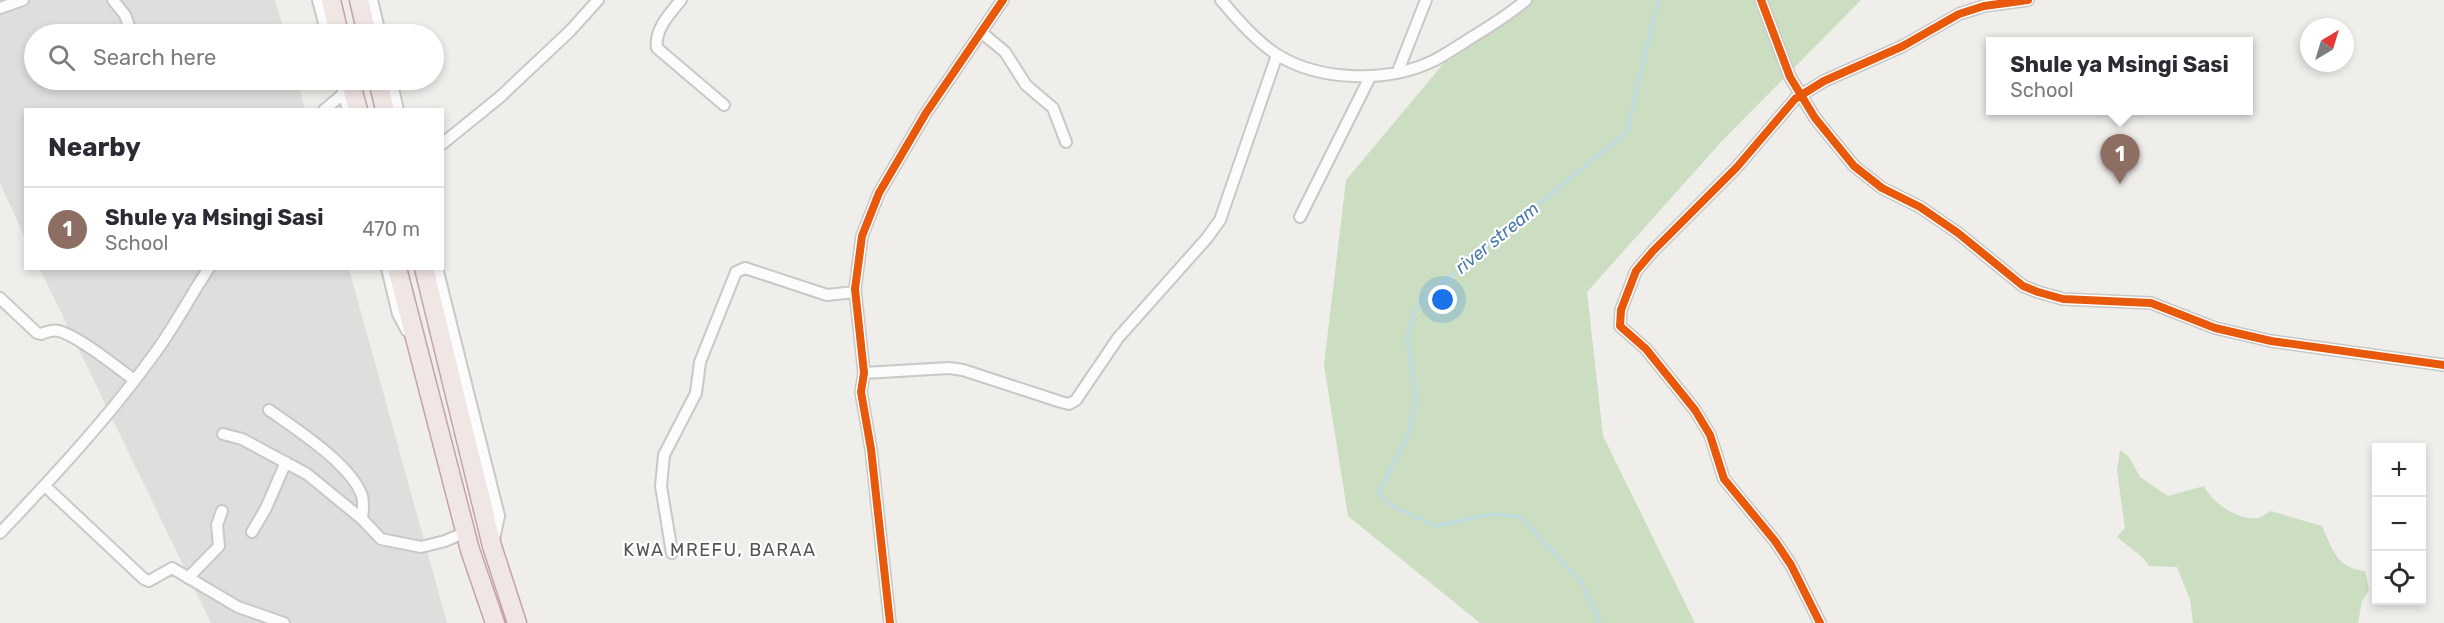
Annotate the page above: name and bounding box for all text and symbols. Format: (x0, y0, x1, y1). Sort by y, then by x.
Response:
north arrow (2300, 18, 2354, 72)
search box (24, 24, 444, 90)
popup (1986, 37, 2253, 115)
icon: search (45, 41, 78, 74)
text: Search here (93, 44, 216, 71)
text: Shule ya Msingi Sasi (2010, 51, 2229, 78)
text: School (2010, 78, 2074, 102)
text: Nearby (48, 132, 141, 163)
pin: 1 (2100, 134, 2140, 184)
water label: river stream (1451, 198, 1543, 278)
text: Shule ya Msingi Sasi (105, 204, 324, 231)
text: 1 (63, 217, 72, 241)
text: 470 m (362, 217, 420, 241)
text: School (105, 231, 168, 255)
your location (1428, 285, 1457, 314)
map controls (2372, 443, 2426, 605)
button: + (2372, 443, 2426, 497)
button: − (2372, 497, 2426, 551)
district label: KWA MREFU, BARAA (623, 539, 817, 561)
button: locate (2372, 551, 2426, 605)

